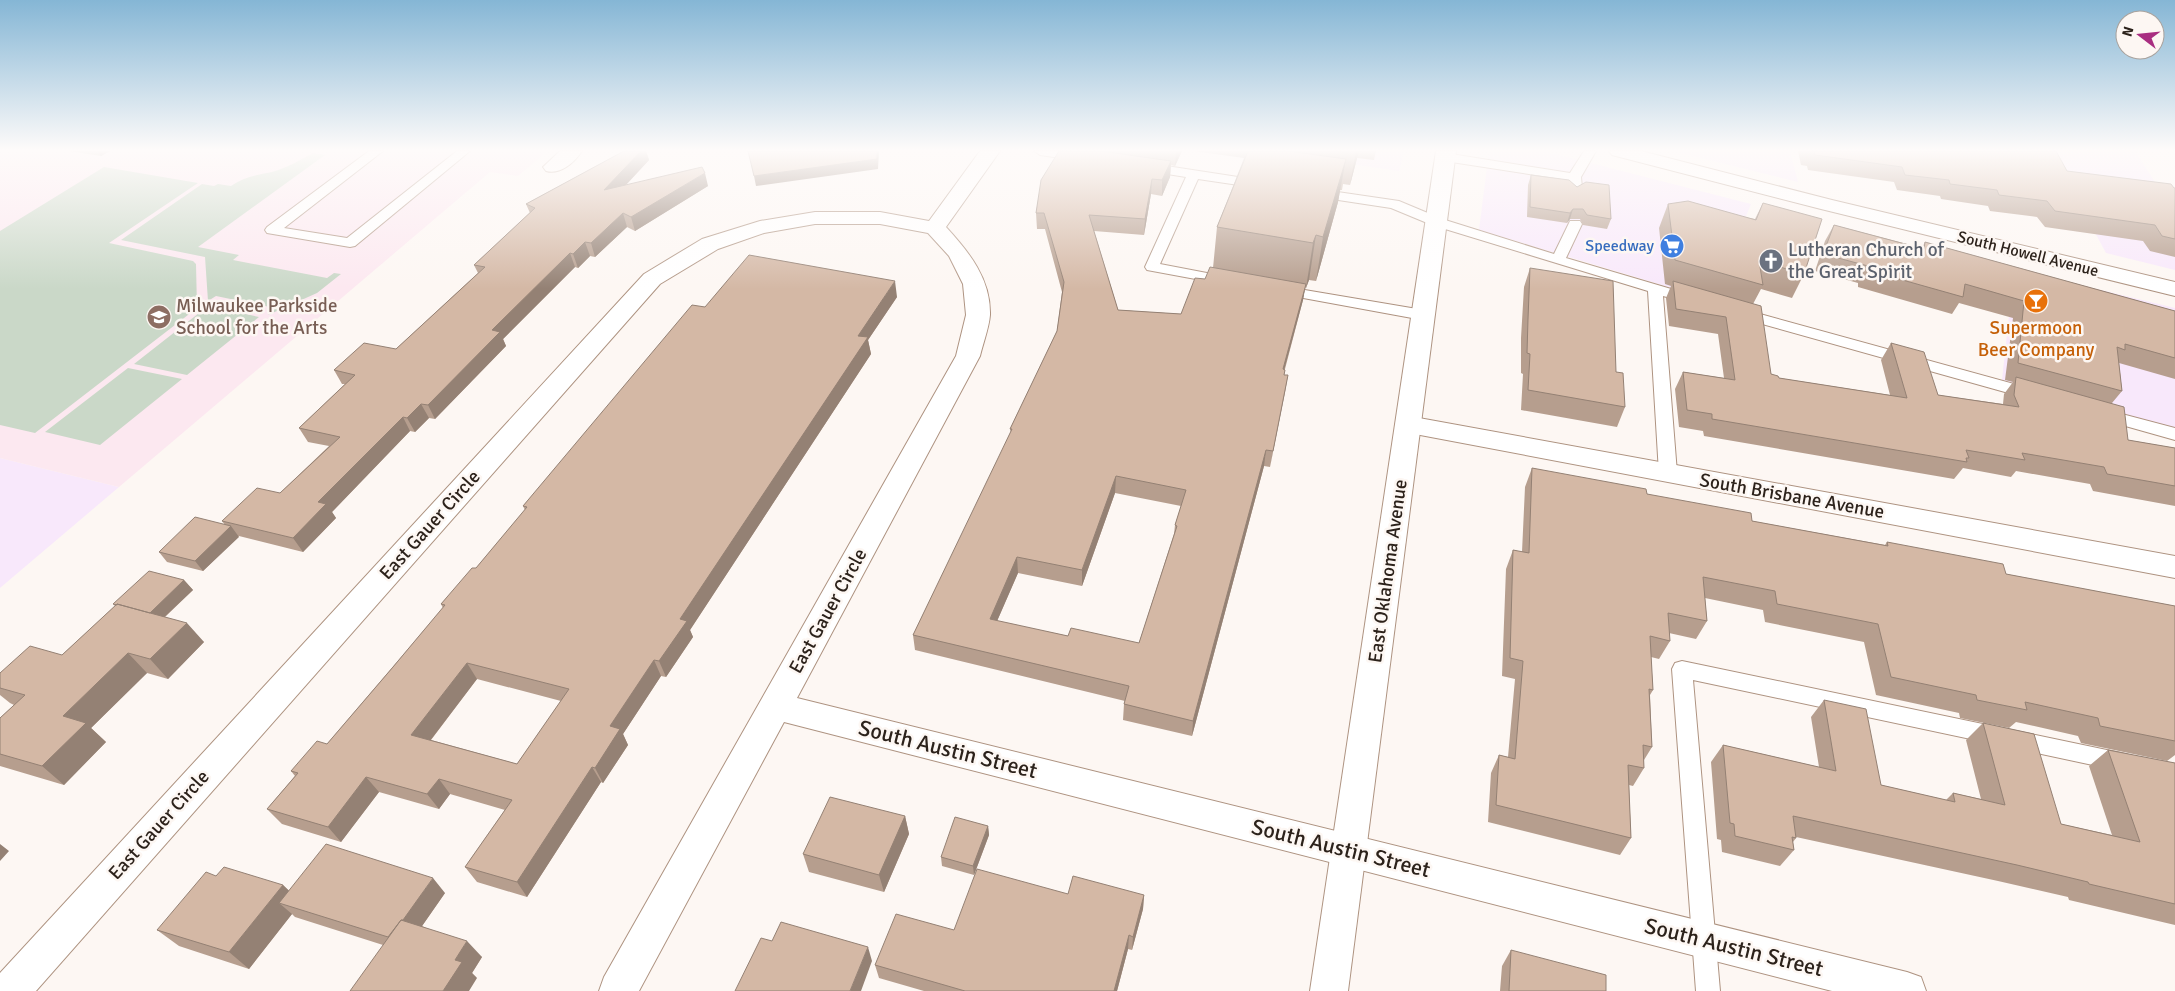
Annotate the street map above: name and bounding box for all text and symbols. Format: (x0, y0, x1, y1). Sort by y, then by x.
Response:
north arrow (2115, 10, 2165, 60)
text: N (2118, 25, 2137, 39)
street label: South Howell Avenue (1955, 227, 2101, 281)
supermarket icon: Speedway (1659, 233, 1685, 259)
place label: Speedway (1585, 236, 1655, 256)
place label: Lutheran Church of the Great Spirit (1788, 238, 1945, 284)
church icon: Lutheran Church of the Great Spirit (1758, 248, 1784, 274)
bar icon: Supermoon Beer Company (2023, 288, 2049, 314)
place label: Milwaukee Parkside School for the Arts (176, 294, 337, 340)
school or university icon: Milwaukee Parkside School for the Arts (146, 304, 172, 330)
place label: Supermoon Beer Company (1978, 316, 2094, 362)
street label: East Gauer Circle (374, 465, 486, 585)
street label: South Brisbane Avenue (1698, 468, 1886, 524)
street label: East Oklahoma Avenue (1363, 478, 1413, 664)
street label: East Gauer Circle (784, 544, 872, 678)
street label: South Austin Street (856, 714, 1040, 784)
street label: East Gauer Circle (103, 765, 215, 885)
street label: South Austin Street (1249, 813, 1433, 883)
street label: South Austin Street (1642, 912, 1826, 982)

